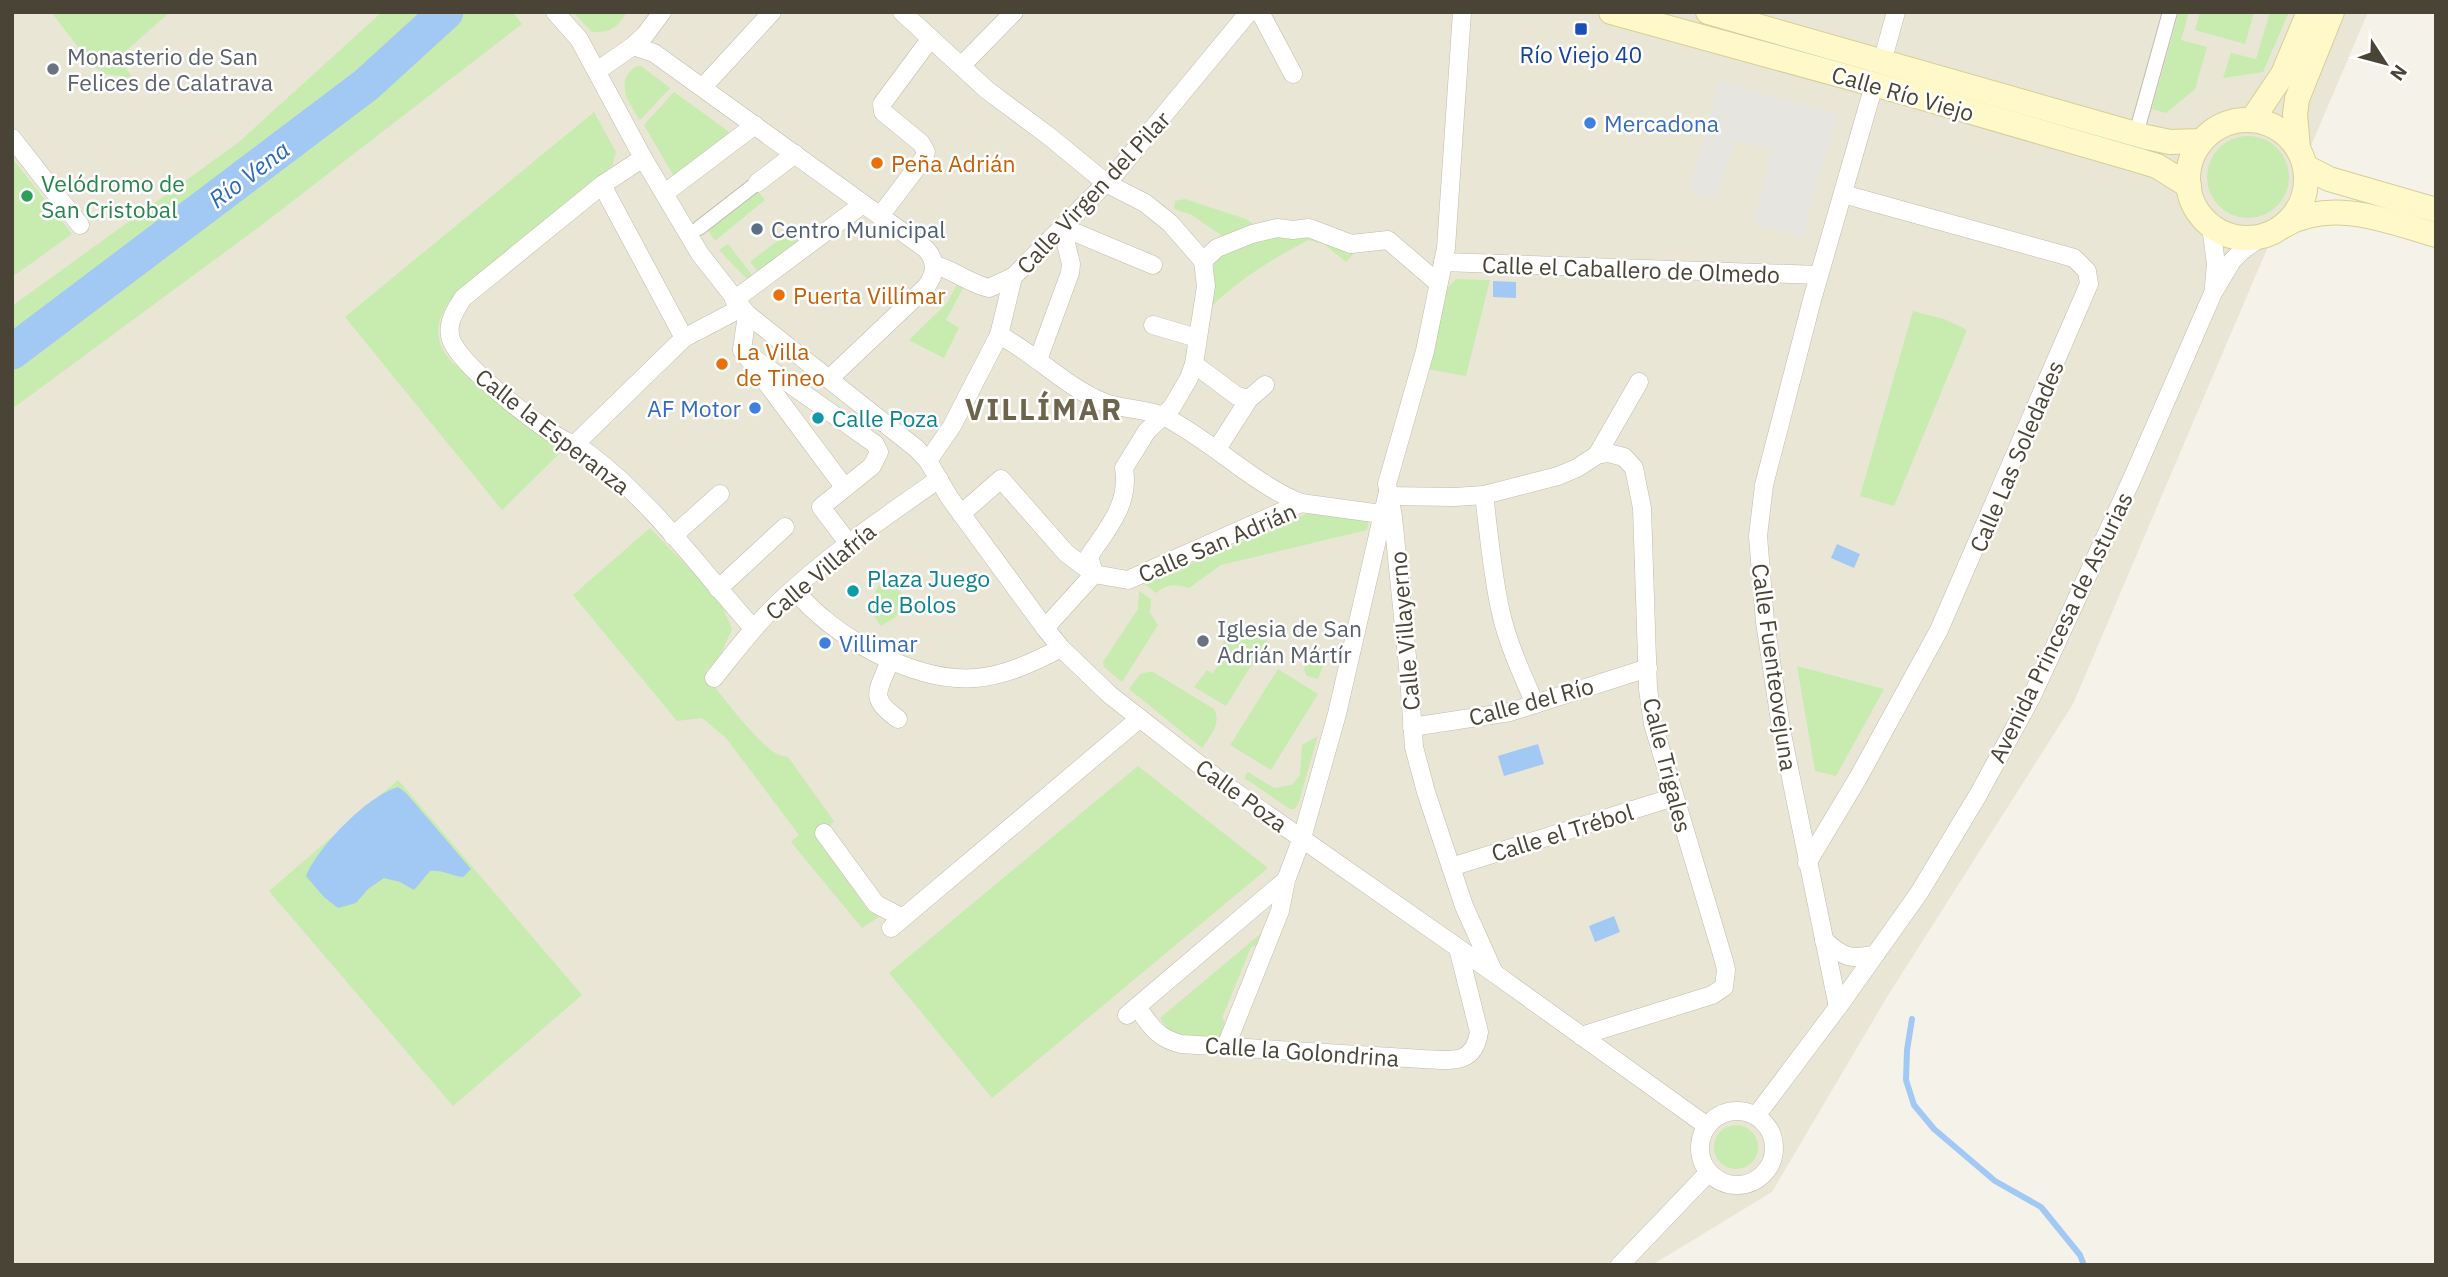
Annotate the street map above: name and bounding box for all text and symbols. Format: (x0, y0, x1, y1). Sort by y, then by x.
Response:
marker: Río Viejo 40 (1573, 21, 1589, 37)
north arrow (2350, 28, 2420, 98)
place label: Río Viejo 40 (1520, 39, 1642, 69)
place label: Monasterio de San Felices de Calatrava (67, 41, 273, 97)
street label: Calle Río Viejo (1828, 58, 1978, 128)
text: N (2385, 60, 2413, 86)
marker: Monasterio de San Felices de Calatrava (45, 61, 61, 77)
street label: Calle Virgen del Pilar (1010, 104, 1177, 280)
place label: Mercadona (1604, 108, 1719, 138)
marker: Mercadona (1582, 115, 1598, 131)
water label: Río Vena (202, 133, 296, 215)
place label: Peña Adrián (891, 148, 1016, 178)
marker: Peña Adrián (869, 155, 885, 171)
place label: Velódromo de San Cristobal (41, 168, 185, 224)
marker: Velódromo de San Cristobal (19, 188, 35, 204)
place label: Centro Municipal (771, 214, 945, 244)
marker: Centro Municipal (749, 221, 765, 237)
street label: Calle el Caballero de Olmedo (1482, 249, 1780, 289)
place label: Puerta Villímar (793, 280, 946, 310)
marker: Puerta Villímar (771, 287, 787, 303)
place label: La Villa de Tineo (736, 336, 825, 392)
marker: La Villa de Tineo (714, 356, 730, 372)
street label: Calle Las Soledades (1962, 356, 2070, 556)
street label: Calle la Esperanza (470, 361, 636, 501)
district label: VILLÍMAR (965, 389, 1123, 428)
place label: AF Motor (647, 393, 742, 423)
marker: AF Motor (747, 400, 763, 416)
place label: Calle Poza (832, 403, 938, 433)
marker: Calle Poza (810, 410, 826, 426)
street label: Avenida Princesa de Asturias (1981, 487, 2139, 767)
street label: Calle San Adrián (1133, 495, 1301, 589)
street label: Calle Villafría (759, 516, 881, 626)
street label: Calle Villayerno (1382, 550, 1426, 712)
street label: Calle Fuenteovejuna (1746, 561, 1804, 773)
place label: Plaza Juego de Bolos (867, 563, 990, 619)
marker: Plaza Juego de Bolos (845, 583, 861, 599)
place label: Iglesia de San Adrián Mártír (1217, 613, 1362, 669)
place label: Villimar (839, 628, 918, 658)
marker: Iglesia de San Adrián Mártír (1195, 633, 1211, 649)
marker: Villimar (817, 635, 833, 651)
street label: Calle del Río (1465, 670, 1597, 732)
street label: Calle Trigales (1637, 695, 1699, 835)
street label: Calle Poza (1190, 752, 1294, 838)
street label: Calle el Trébol (1487, 796, 1637, 868)
street label: Calle la Golondrina (1204, 1029, 1400, 1073)

